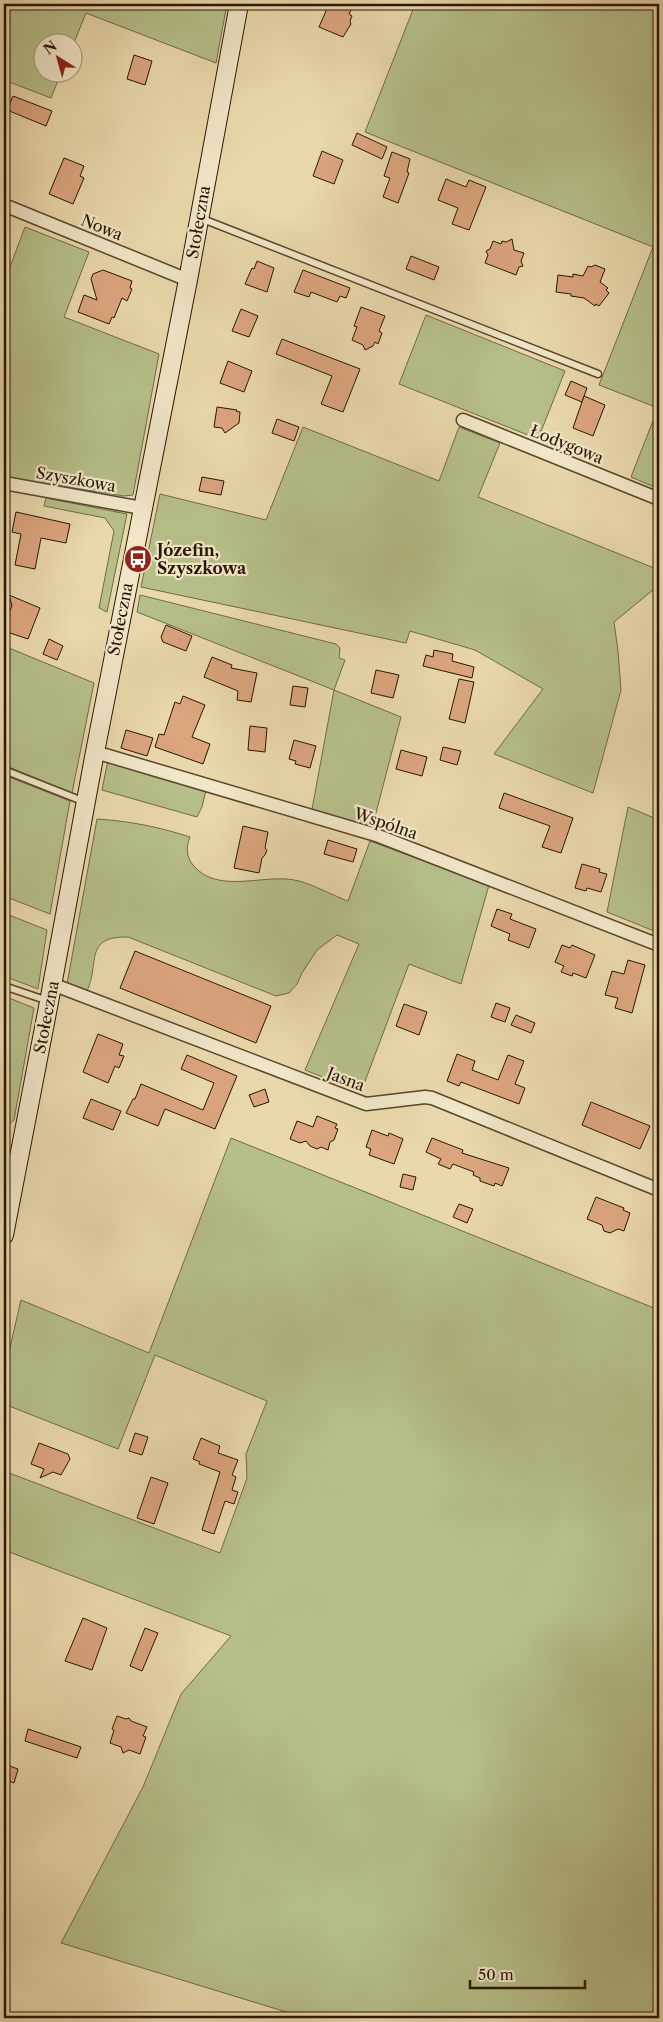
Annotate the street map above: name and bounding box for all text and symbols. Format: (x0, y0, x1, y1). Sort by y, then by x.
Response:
north arrow (32, 32, 82, 82)
text: N (40, 37, 60, 58)
street label: Stołeczna (182, 183, 214, 260)
street label: Nowa (78, 210, 126, 245)
street label: Łodygowa (527, 420, 607, 468)
street label: Szyszkowa (34, 462, 118, 496)
place label: Józefin, Szyszkowa (154, 540, 247, 578)
bus stop icon: Józefin, Szyszkowa (123, 544, 153, 574)
street label: Stołeczna (103, 580, 137, 657)
street label: Wspólna (351, 802, 421, 843)
street label: Stołeczna (29, 978, 63, 1055)
street label: Jasna (321, 1062, 368, 1096)
scale bar (470, 1957, 586, 1989)
text: 50 m (478, 1965, 514, 1984)

